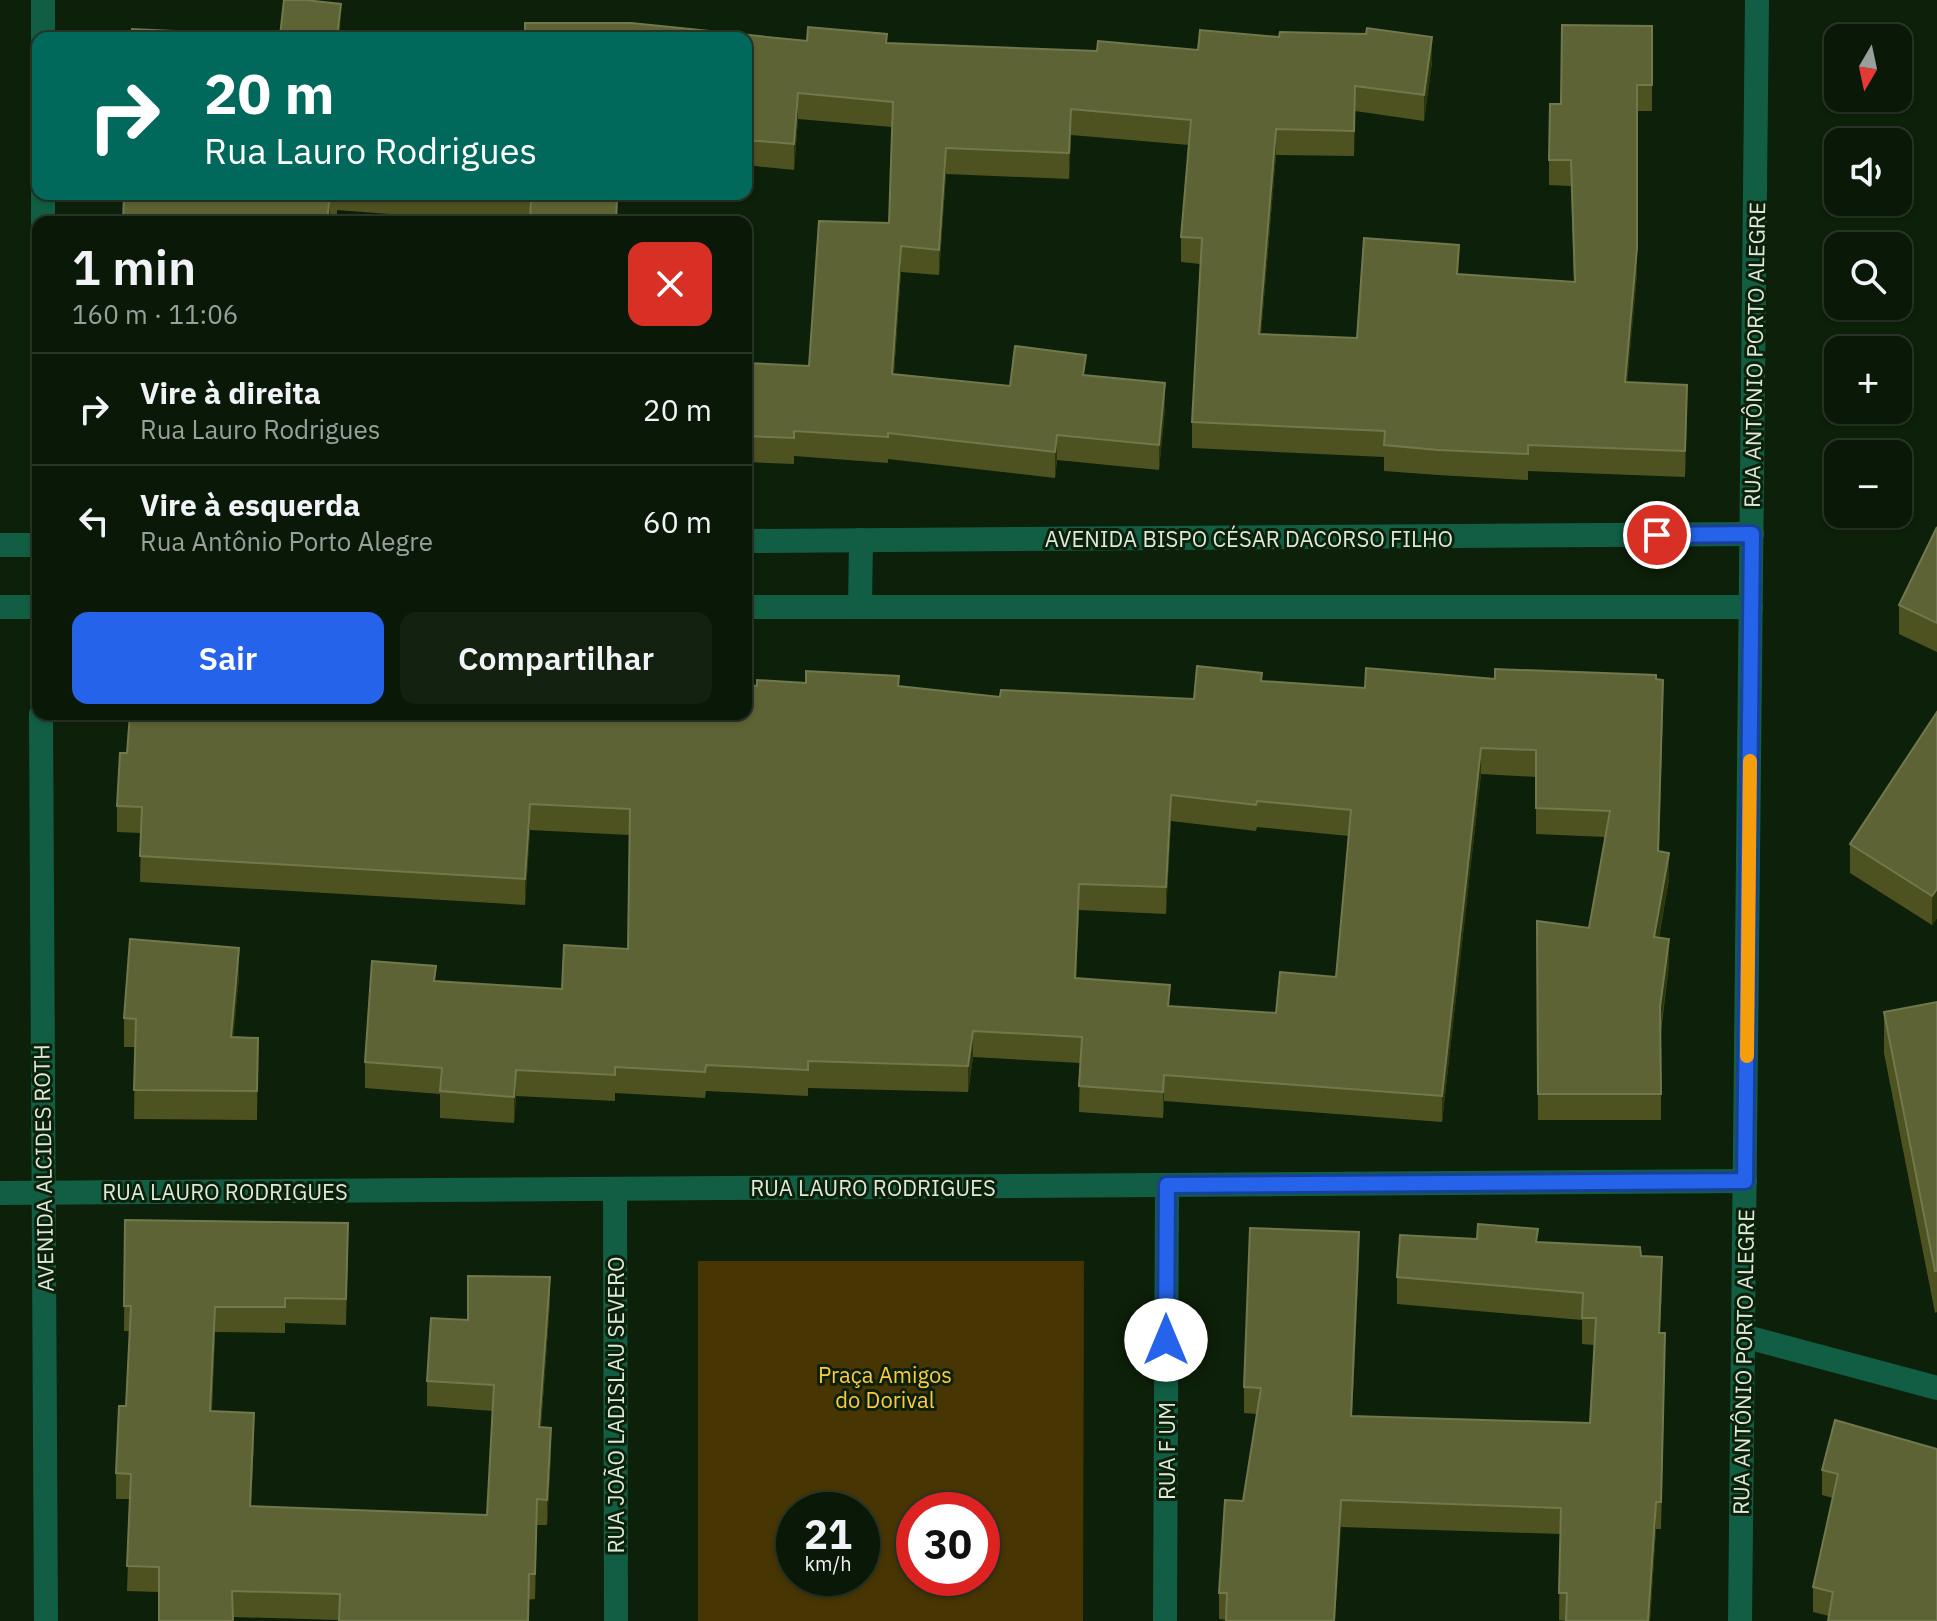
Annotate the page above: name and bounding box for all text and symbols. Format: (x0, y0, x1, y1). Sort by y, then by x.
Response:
north arrow (1824, 24, 1912, 112)
map controls (1824, 24, 1912, 528)
text: 20 m (204, 57, 334, 129)
icon: right (72, 64, 176, 168)
text: Rua Lauro Rodrigues (204, 127, 537, 174)
button: sound (1824, 128, 1912, 216)
street label: RUA ANTÔNIO PORTO ALEGRE (1737, 202, 1771, 508)
button: search (1824, 232, 1912, 320)
text: 1 min (72, 236, 196, 298)
button: close (628, 242, 712, 326)
text: 160 m · 11:06 (72, 297, 238, 331)
button: + (1824, 336, 1912, 424)
text: Vire à direita (140, 373, 321, 412)
icon: right (72, 387, 116, 431)
text: 20 m (643, 390, 712, 429)
text: Rua Lauro Rodrigues (140, 412, 380, 446)
button: − (1824, 440, 1912, 528)
text: Vire à esquerda (140, 485, 360, 524)
icon: left (72, 499, 116, 543)
pin (1623, 501, 1691, 569)
text: 60 m (643, 502, 712, 541)
icon: arrive (1635, 513, 1679, 557)
text: Rua Antônio Porto Alegre (140, 524, 433, 558)
street label: AVENIDA BISPO CÉSAR DACORSO FILHO (1045, 524, 1453, 553)
button: Sair (72, 612, 384, 704)
button: Compartilhar (400, 612, 712, 704)
street label: AVENIDA ALCIDES ROTH (26, 1044, 60, 1292)
street label: RUA LAURO RODRIGUES (750, 1173, 996, 1202)
street label: RUA LAURO RODRIGUES (102, 1177, 348, 1206)
street label: RUA ANTÔNIO PORTO ALEGRE (1726, 1209, 1760, 1515)
street label: RUA JOÃO LADISLAU SEVERO (601, 1256, 630, 1554)
position arrow (1124, 1298, 1208, 1382)
park label: Praça Amigos do Dorival (818, 1360, 952, 1414)
street label: RUA F UM (1152, 1402, 1181, 1500)
speed limit sign: 30 (896, 1492, 1000, 1596)
text: 21 (804, 1508, 852, 1560)
text: km/h (804, 1550, 852, 1577)

